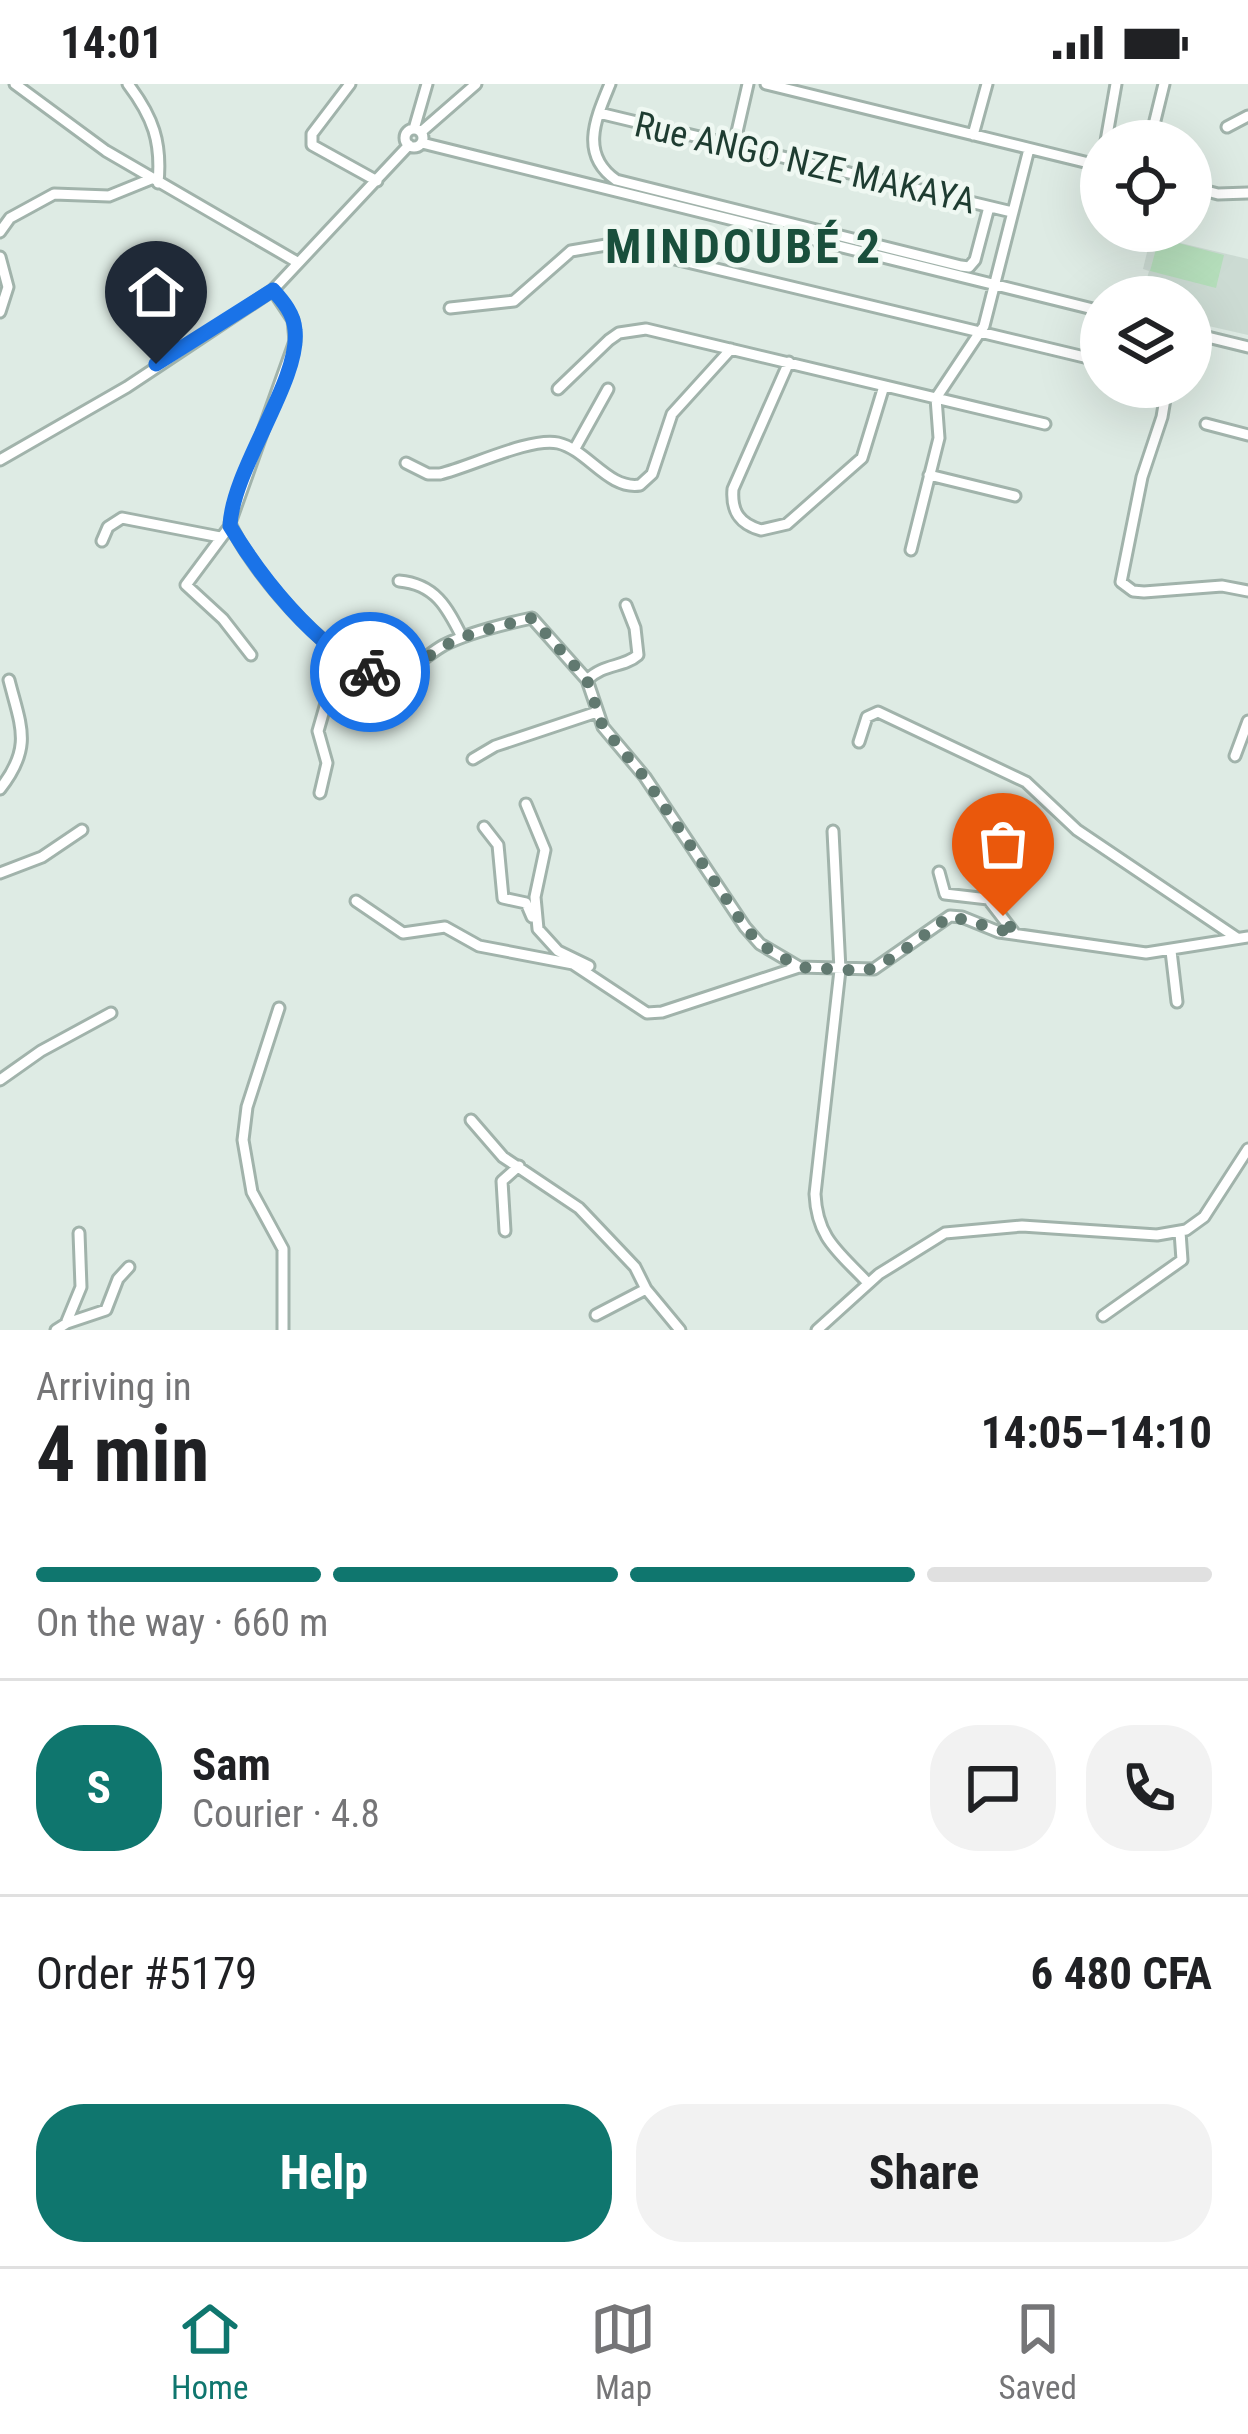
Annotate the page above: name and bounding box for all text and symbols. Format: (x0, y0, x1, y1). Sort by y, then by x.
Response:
text: 14:01 (60, 16, 163, 69)
street label: Rue ANGO NZE MAKAYA (631, 103, 980, 223)
map controls (1080, 120, 1212, 408)
button: locate (1080, 120, 1212, 252)
district label: MINDOUBÉ 2 (605, 218, 883, 275)
pin (105, 241, 207, 364)
icon: home (123, 259, 189, 325)
button: layers (1080, 276, 1212, 408)
courier (310, 612, 430, 732)
icon: bike (337, 639, 403, 705)
pin (952, 793, 1054, 916)
icon: bag (970, 811, 1036, 877)
text: Arriving in (36, 1364, 192, 1410)
text: 14:05–14:10 (981, 1406, 1212, 1459)
text: 4 min (36, 1409, 209, 1500)
text: On the way · 660 m (36, 1600, 328, 1646)
button: chat (930, 1725, 1056, 1851)
button: phone (1086, 1725, 1212, 1851)
text: Sam (192, 1738, 271, 1791)
text: S (87, 1761, 111, 1814)
text: Courier · 4.8 (192, 1791, 380, 1837)
text: Order #5179 (36, 1947, 257, 2000)
text: 6 480 CFA (1031, 1947, 1212, 2000)
button: Help (36, 2104, 612, 2242)
button: Share (636, 2104, 1212, 2242)
tab: Home (171, 2296, 248, 2407)
tab: Map (590, 2296, 656, 2407)
tab: Saved (999, 2296, 1077, 2407)

